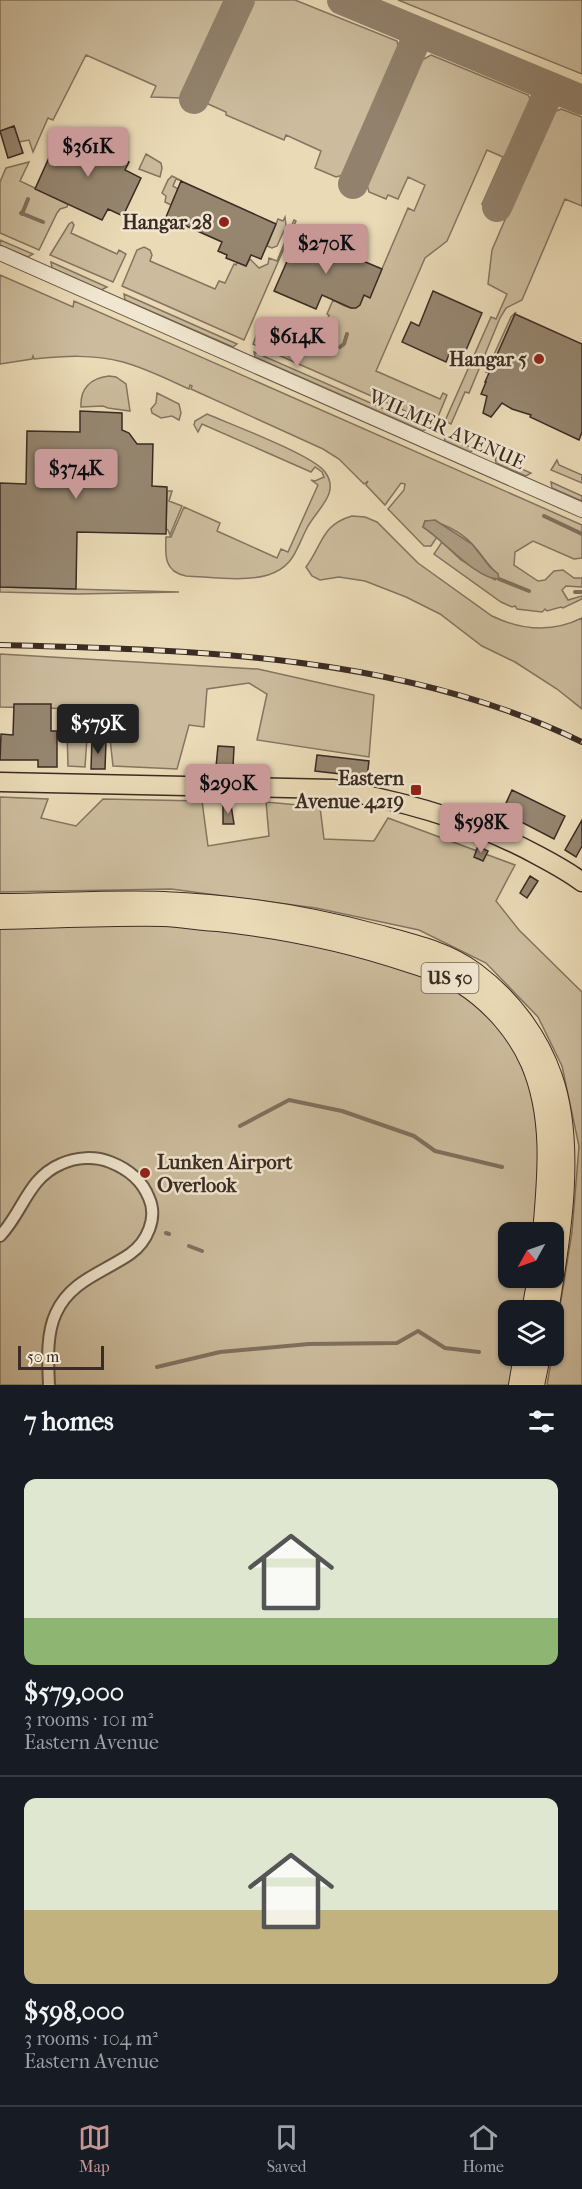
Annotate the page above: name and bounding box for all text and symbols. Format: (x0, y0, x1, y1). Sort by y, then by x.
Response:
pin: $361K (46, 127, 130, 178)
text: $361K (62, 135, 114, 158)
place label: Hangar 28 (122, 211, 212, 234)
marker: Hangar 28 (217, 215, 231, 229)
pin: $270K (284, 224, 368, 275)
text: $270K (298, 232, 354, 255)
pin: $614K (255, 317, 339, 368)
text: $614K (269, 325, 325, 348)
place label: Hangar 5 (449, 348, 527, 371)
marker: Hangar 5 (532, 352, 546, 366)
street label: WILMER AVENUE (364, 384, 529, 474)
pin: $374K (34, 449, 118, 500)
text: $374K (49, 457, 103, 480)
pin: $579K (56, 704, 140, 755)
text: $579K (71, 712, 125, 735)
pin: $290K (186, 764, 270, 815)
place label: Eastern Avenue 4219 (293, 767, 404, 814)
text: $290K (199, 772, 257, 795)
marker: Eastern Avenue 4219 (409, 783, 423, 797)
pin: $598K (439, 803, 523, 854)
text: $598K (454, 811, 508, 834)
road number: US 50 (422, 963, 478, 993)
place label: Lunken Airport Overlook (157, 1151, 293, 1197)
marker: Lunken Airport Overlook (138, 1166, 152, 1180)
north arrow (498, 1222, 564, 1288)
map controls (498, 1222, 564, 1366)
button: layers (498, 1300, 564, 1366)
scale bar (18, 1343, 104, 1370)
text: 50 m (27, 1347, 59, 1366)
icon: filters (525, 1405, 558, 1438)
text: 7 homes (24, 1406, 114, 1437)
icon: home (237, 1518, 345, 1626)
text: $579,000 (24, 1677, 124, 1708)
text: 3 rooms · 101 m² (24, 1708, 153, 1731)
text: Eastern Avenue (24, 1731, 159, 1754)
icon: home (237, 1837, 345, 1945)
text: $598,000 (24, 1996, 125, 2027)
text: 3 rooms · 104 m² (24, 2027, 158, 2050)
text: Eastern Avenue (24, 2050, 159, 2073)
tab: Map (78, 2121, 111, 2176)
tab: Saved (267, 2121, 307, 2176)
tab: Home (462, 2121, 504, 2176)

